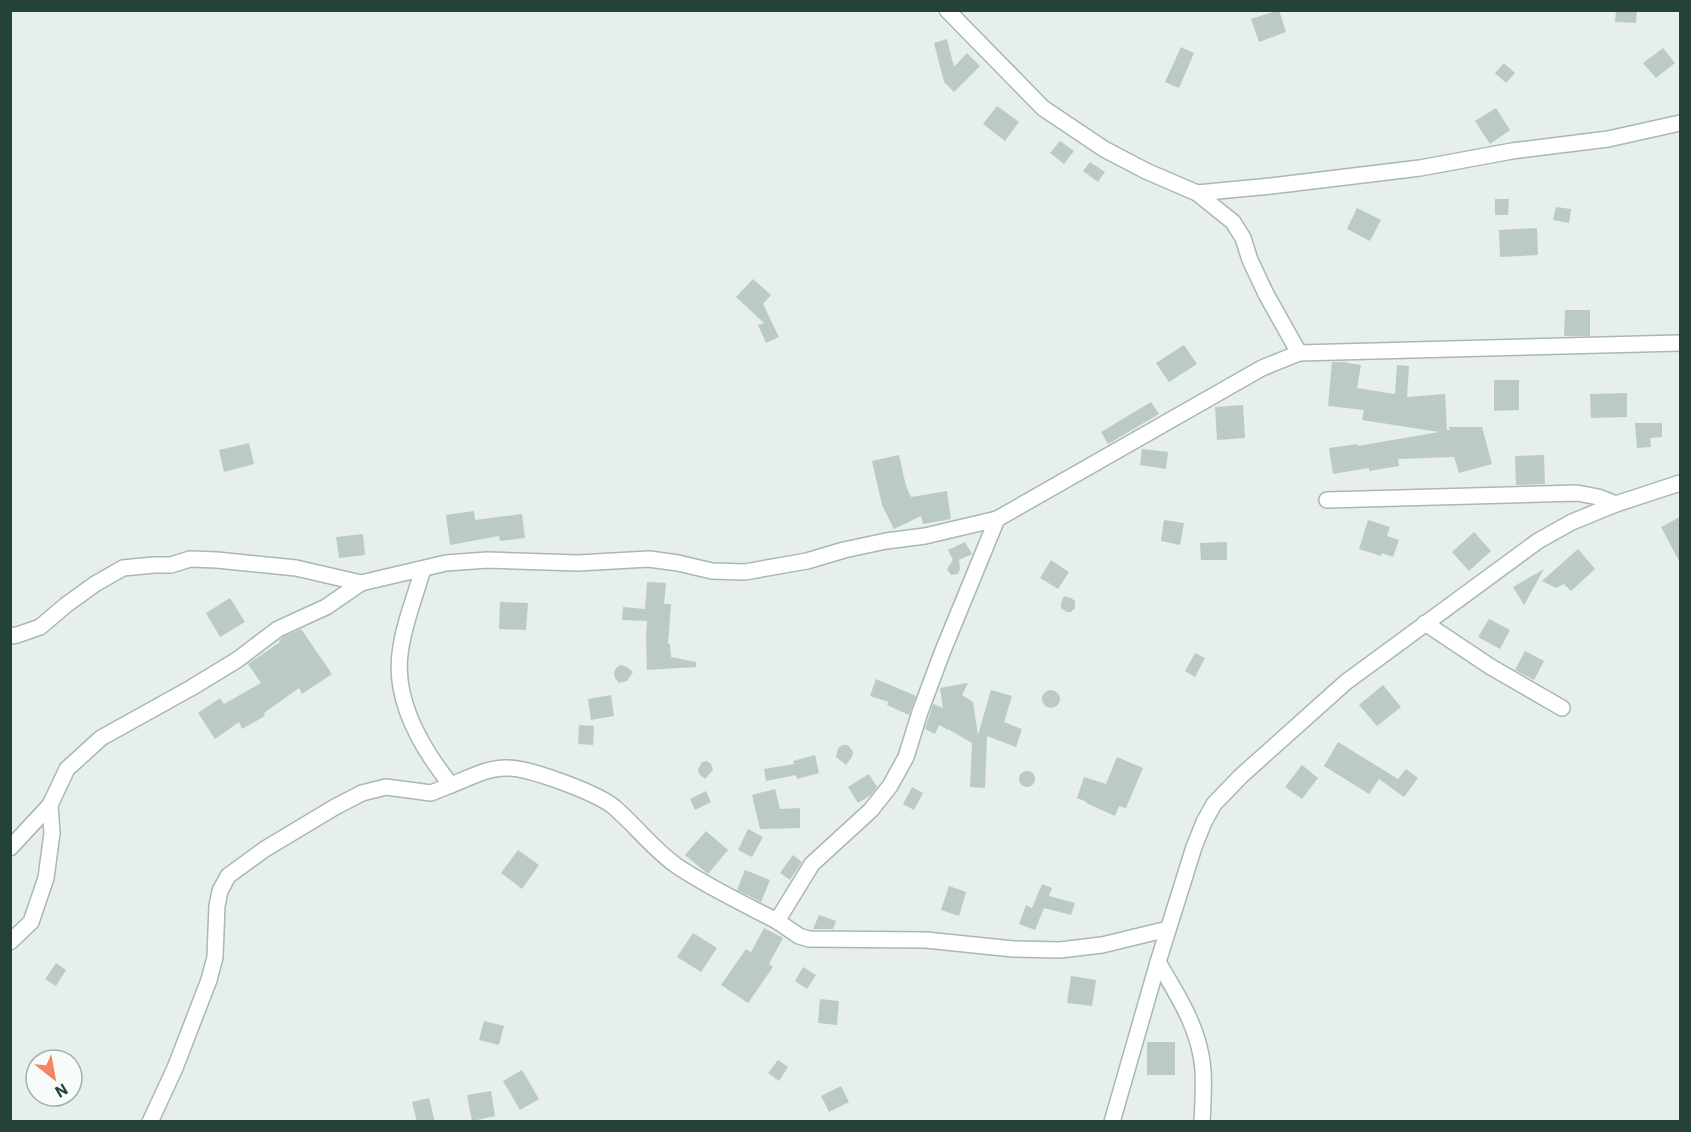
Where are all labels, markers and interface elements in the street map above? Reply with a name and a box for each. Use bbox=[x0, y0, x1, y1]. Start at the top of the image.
north arrow bbox=[24, 1048, 84, 1108]
text: N bbox=[52, 1079, 72, 1102]

